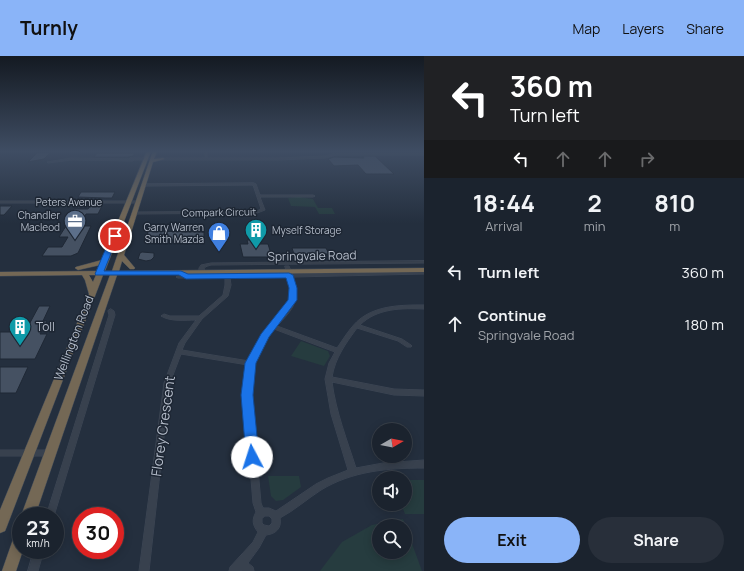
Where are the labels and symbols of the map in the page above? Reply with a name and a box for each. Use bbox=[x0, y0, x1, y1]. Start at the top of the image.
street label: Peters Avenue bbox=[36, 195, 102, 209]
street label: Compark Circuit bbox=[182, 204, 256, 220]
place label: Chandler Macleod bbox=[18, 208, 60, 234]
office icon: Chandler Macleod bbox=[62, 208, 88, 241]
building icon: Myself Storage bbox=[243, 217, 269, 250]
pin bbox=[98, 219, 132, 253]
place label: Garry Warren Smith Mazda bbox=[144, 220, 204, 246]
shop icon: Garry Warren Smith Mazda bbox=[206, 220, 232, 253]
place label: Myself Storage bbox=[272, 223, 341, 237]
street label: Springvale Road bbox=[267, 246, 357, 265]
street label: Wellington Road bbox=[50, 293, 98, 383]
building icon: Toll bbox=[7, 314, 33, 347]
place label: Toll bbox=[36, 318, 55, 335]
street label: Florey Crescent bbox=[146, 374, 179, 478]
north arrow bbox=[372, 423, 412, 463]
position arrow bbox=[231, 436, 273, 478]
speed limit sign: 30 bbox=[72, 507, 124, 559]

